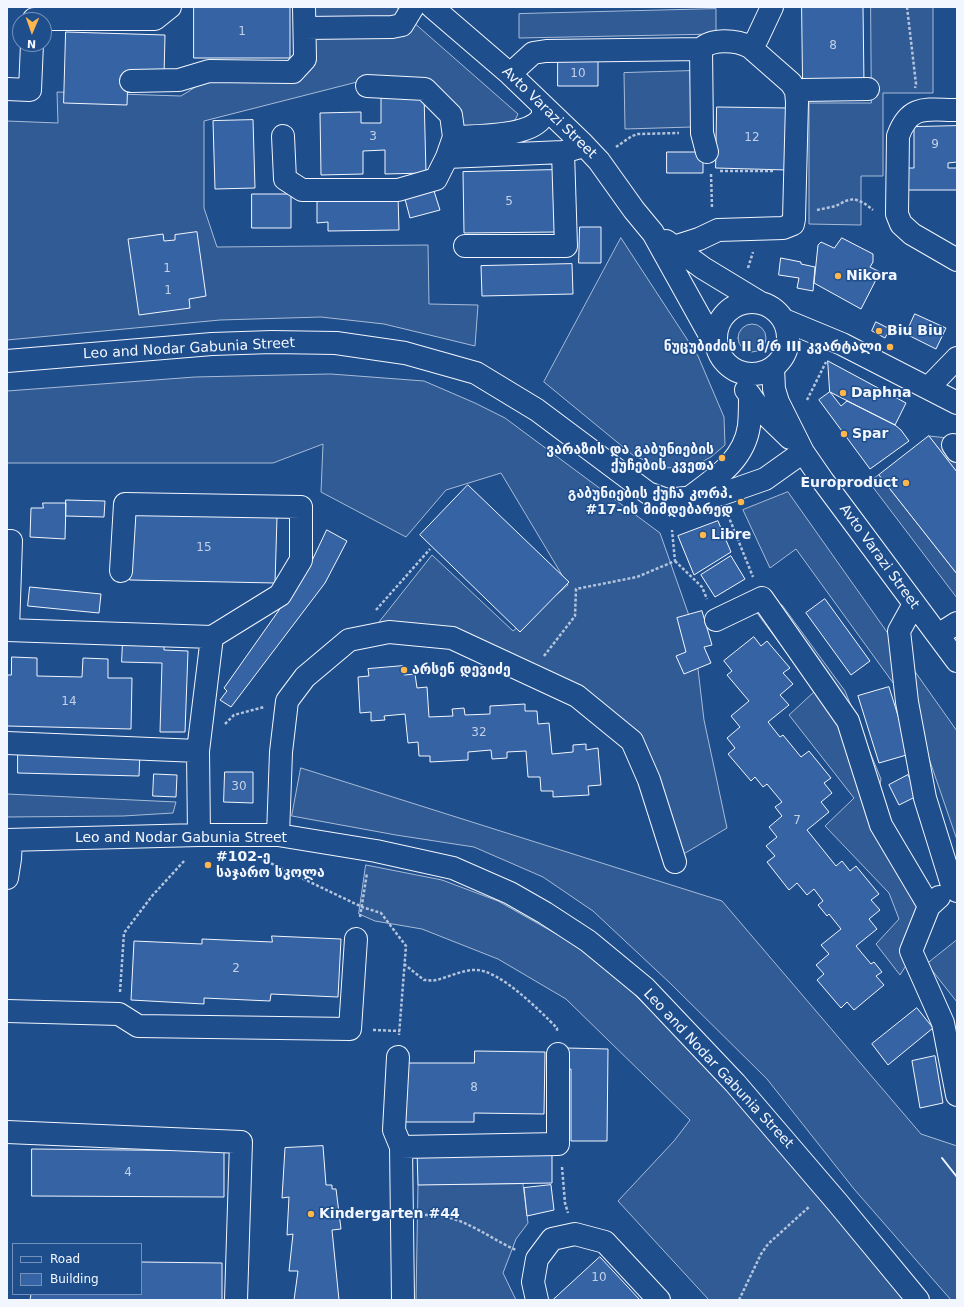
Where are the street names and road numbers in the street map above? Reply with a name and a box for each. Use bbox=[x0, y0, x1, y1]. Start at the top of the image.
street label: Avto Varazi Street bbox=[498, 63, 600, 163]
street label: Leo and Nodar Gabunia Street bbox=[83, 335, 295, 363]
street label: Avto Varazi Street bbox=[835, 501, 923, 613]
street label: Leo and Nodar Gabunia Street bbox=[75, 830, 287, 846]
street label: Leo and Nodar Gabunia Street bbox=[639, 986, 797, 1152]

